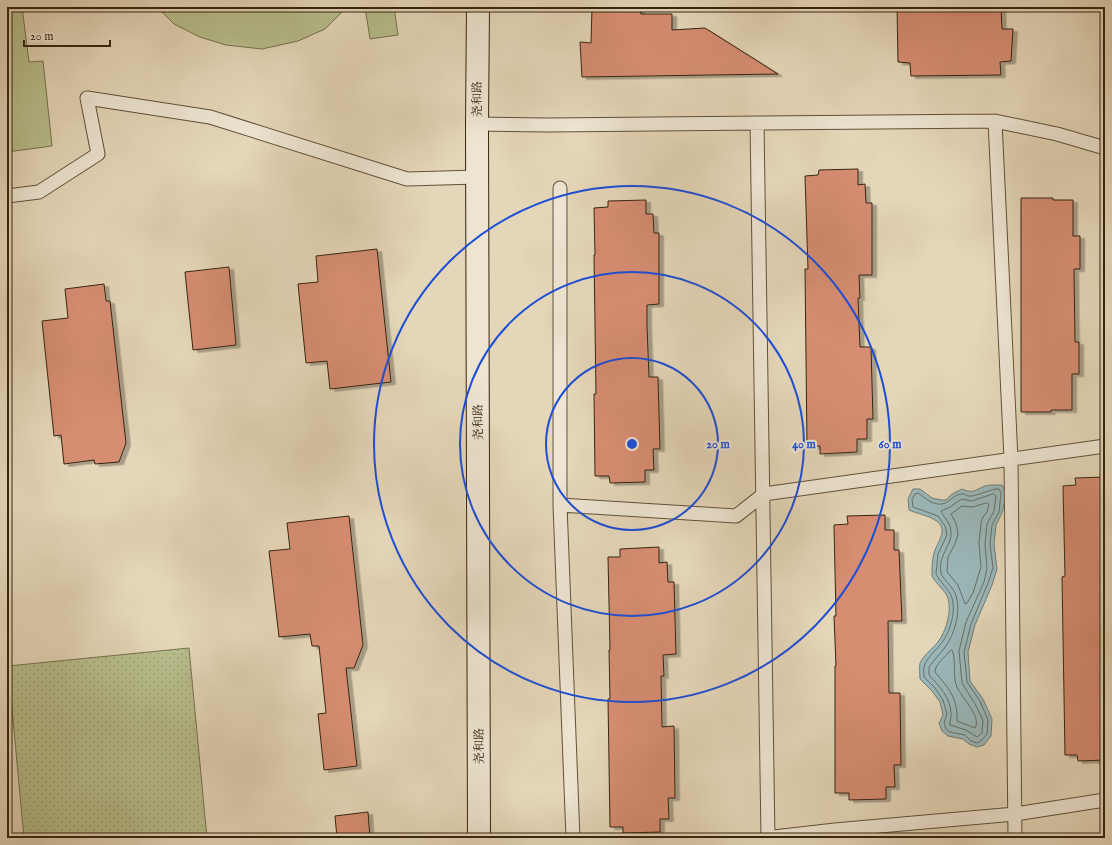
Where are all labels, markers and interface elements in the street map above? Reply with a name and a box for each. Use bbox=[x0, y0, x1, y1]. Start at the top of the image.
scale bar bbox=[24, 22, 110, 48]
text: 20 m bbox=[30, 29, 53, 44]
street label: 尧和路 bbox=[470, 81, 485, 117]
street label: 尧和路 bbox=[471, 404, 486, 440]
centre of rings bbox=[625, 437, 639, 451]
text: 20 m bbox=[706, 437, 730, 452]
text: 40 m bbox=[792, 437, 817, 452]
text: 60 m bbox=[879, 437, 902, 452]
street label: 尧和路 bbox=[472, 728, 487, 764]

